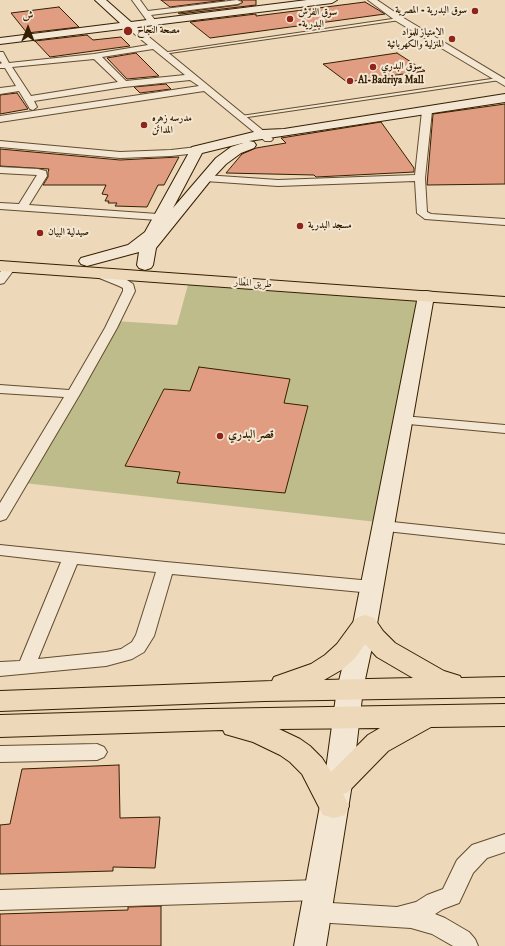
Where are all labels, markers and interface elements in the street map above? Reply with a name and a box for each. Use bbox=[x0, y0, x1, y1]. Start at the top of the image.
place label: سوق البدرية - المصرية bbox=[395, 5, 467, 17]
marker: سوق البدرية - المصرية bbox=[470, 6, 480, 16]
place label: سوق الفرش -البدرية bbox=[298, 7, 337, 30]
north arrow bbox=[8, 8, 48, 48]
text: ش bbox=[23, 9, 33, 23]
marker: سوق الفرش -البدرية bbox=[285, 14, 295, 24]
marker: مصحة النجاح bbox=[122, 25, 134, 37]
place label: مصحة النجاح bbox=[137, 25, 180, 37]
place label: الامتياز للمواد المنزلية والكهربائية bbox=[387, 27, 444, 50]
marker: الامتياز للمواد المنزلية والكهربائية bbox=[447, 34, 457, 44]
place label: سوق البدري bbox=[381, 61, 422, 73]
marker: سوق البدري bbox=[368, 62, 378, 72]
place label: Al-Badriya Mall bbox=[358, 75, 424, 87]
marker: Al-Badriya Mall bbox=[345, 76, 355, 86]
place label: مدرسه زهره المدائن bbox=[152, 113, 192, 136]
marker: مدرسه زهره المدائن bbox=[139, 120, 149, 130]
place label: مسجد البدرية bbox=[308, 220, 352, 232]
marker: مسجد البدرية bbox=[295, 221, 305, 231]
place label: صيدلية البيان bbox=[48, 227, 89, 239]
marker: صيدلية البيان bbox=[35, 228, 45, 238]
street label: طريق المطار bbox=[234, 277, 272, 291]
place label: قصر البدري bbox=[228, 429, 274, 443]
marker: قصر البدري bbox=[215, 431, 225, 441]

